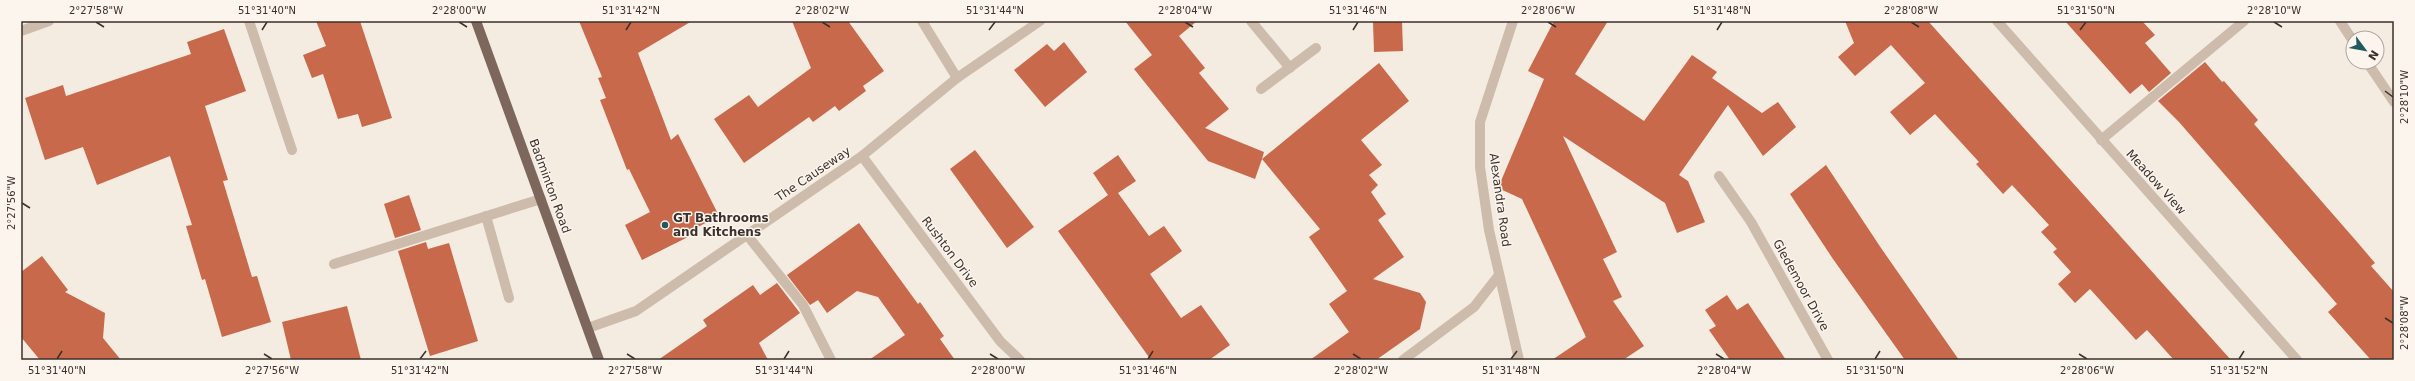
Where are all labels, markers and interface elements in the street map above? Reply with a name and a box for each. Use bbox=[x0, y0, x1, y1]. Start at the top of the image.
text: 2°27'58"W bbox=[69, 5, 123, 16]
text: 51°31'40"N bbox=[238, 5, 296, 16]
text: 2°28'00"W bbox=[432, 5, 486, 16]
text: 51°31'42"N bbox=[602, 5, 660, 16]
text: 2°28'02"W bbox=[795, 5, 849, 16]
text: 51°31'44"N bbox=[966, 5, 1024, 16]
text: 2°28'04"W bbox=[1158, 5, 1212, 16]
text: 51°31'46"N bbox=[1329, 5, 1387, 16]
text: 2°28'06"W bbox=[1521, 5, 1575, 16]
text: 51°31'48"N bbox=[1693, 5, 1751, 16]
text: 2°28'08"W bbox=[1884, 5, 1938, 16]
text: 51°31'50"N bbox=[2057, 5, 2115, 16]
text: 2°28'10"W bbox=[2247, 5, 2301, 16]
north arrow bbox=[2345, 30, 2385, 70]
text: N bbox=[2365, 48, 2381, 62]
text: 2°28'10"W bbox=[2399, 70, 2410, 124]
street label: Badminton Road bbox=[526, 137, 574, 235]
street label: The Causeway bbox=[772, 144, 853, 205]
street label: Meadow View bbox=[2123, 147, 2189, 217]
street label: Alexandra Road bbox=[1486, 152, 1514, 248]
text: 2°27'56"W bbox=[6, 176, 17, 230]
place label: GT Bathrooms and Kitchens bbox=[673, 211, 769, 239]
street label: Rushton Drive bbox=[919, 214, 981, 290]
marker: GT Bathrooms and Kitchens bbox=[660, 220, 670, 230]
street label: Gledemoor Drive bbox=[1770, 237, 1832, 333]
text: 2°28'08"W bbox=[2399, 296, 2410, 350]
text: 51°31'40"N bbox=[28, 365, 86, 376]
text: 2°27'56"W bbox=[245, 365, 299, 376]
text: 51°31'42"N bbox=[391, 365, 449, 376]
text: 2°27'58"W bbox=[608, 365, 662, 376]
text: 51°31'44"N bbox=[755, 365, 813, 376]
text: 2°28'00"W bbox=[971, 365, 1025, 376]
text: 51°31'46"N bbox=[1119, 365, 1177, 376]
text: 2°28'02"W bbox=[1334, 365, 1388, 376]
text: 51°31'48"N bbox=[1482, 365, 1540, 376]
text: 2°28'04"W bbox=[1697, 365, 1751, 376]
text: 51°31'50"N bbox=[1846, 365, 1904, 376]
text: 2°28'06"W bbox=[2060, 365, 2114, 376]
text: 51°31'52"N bbox=[2210, 365, 2268, 376]

